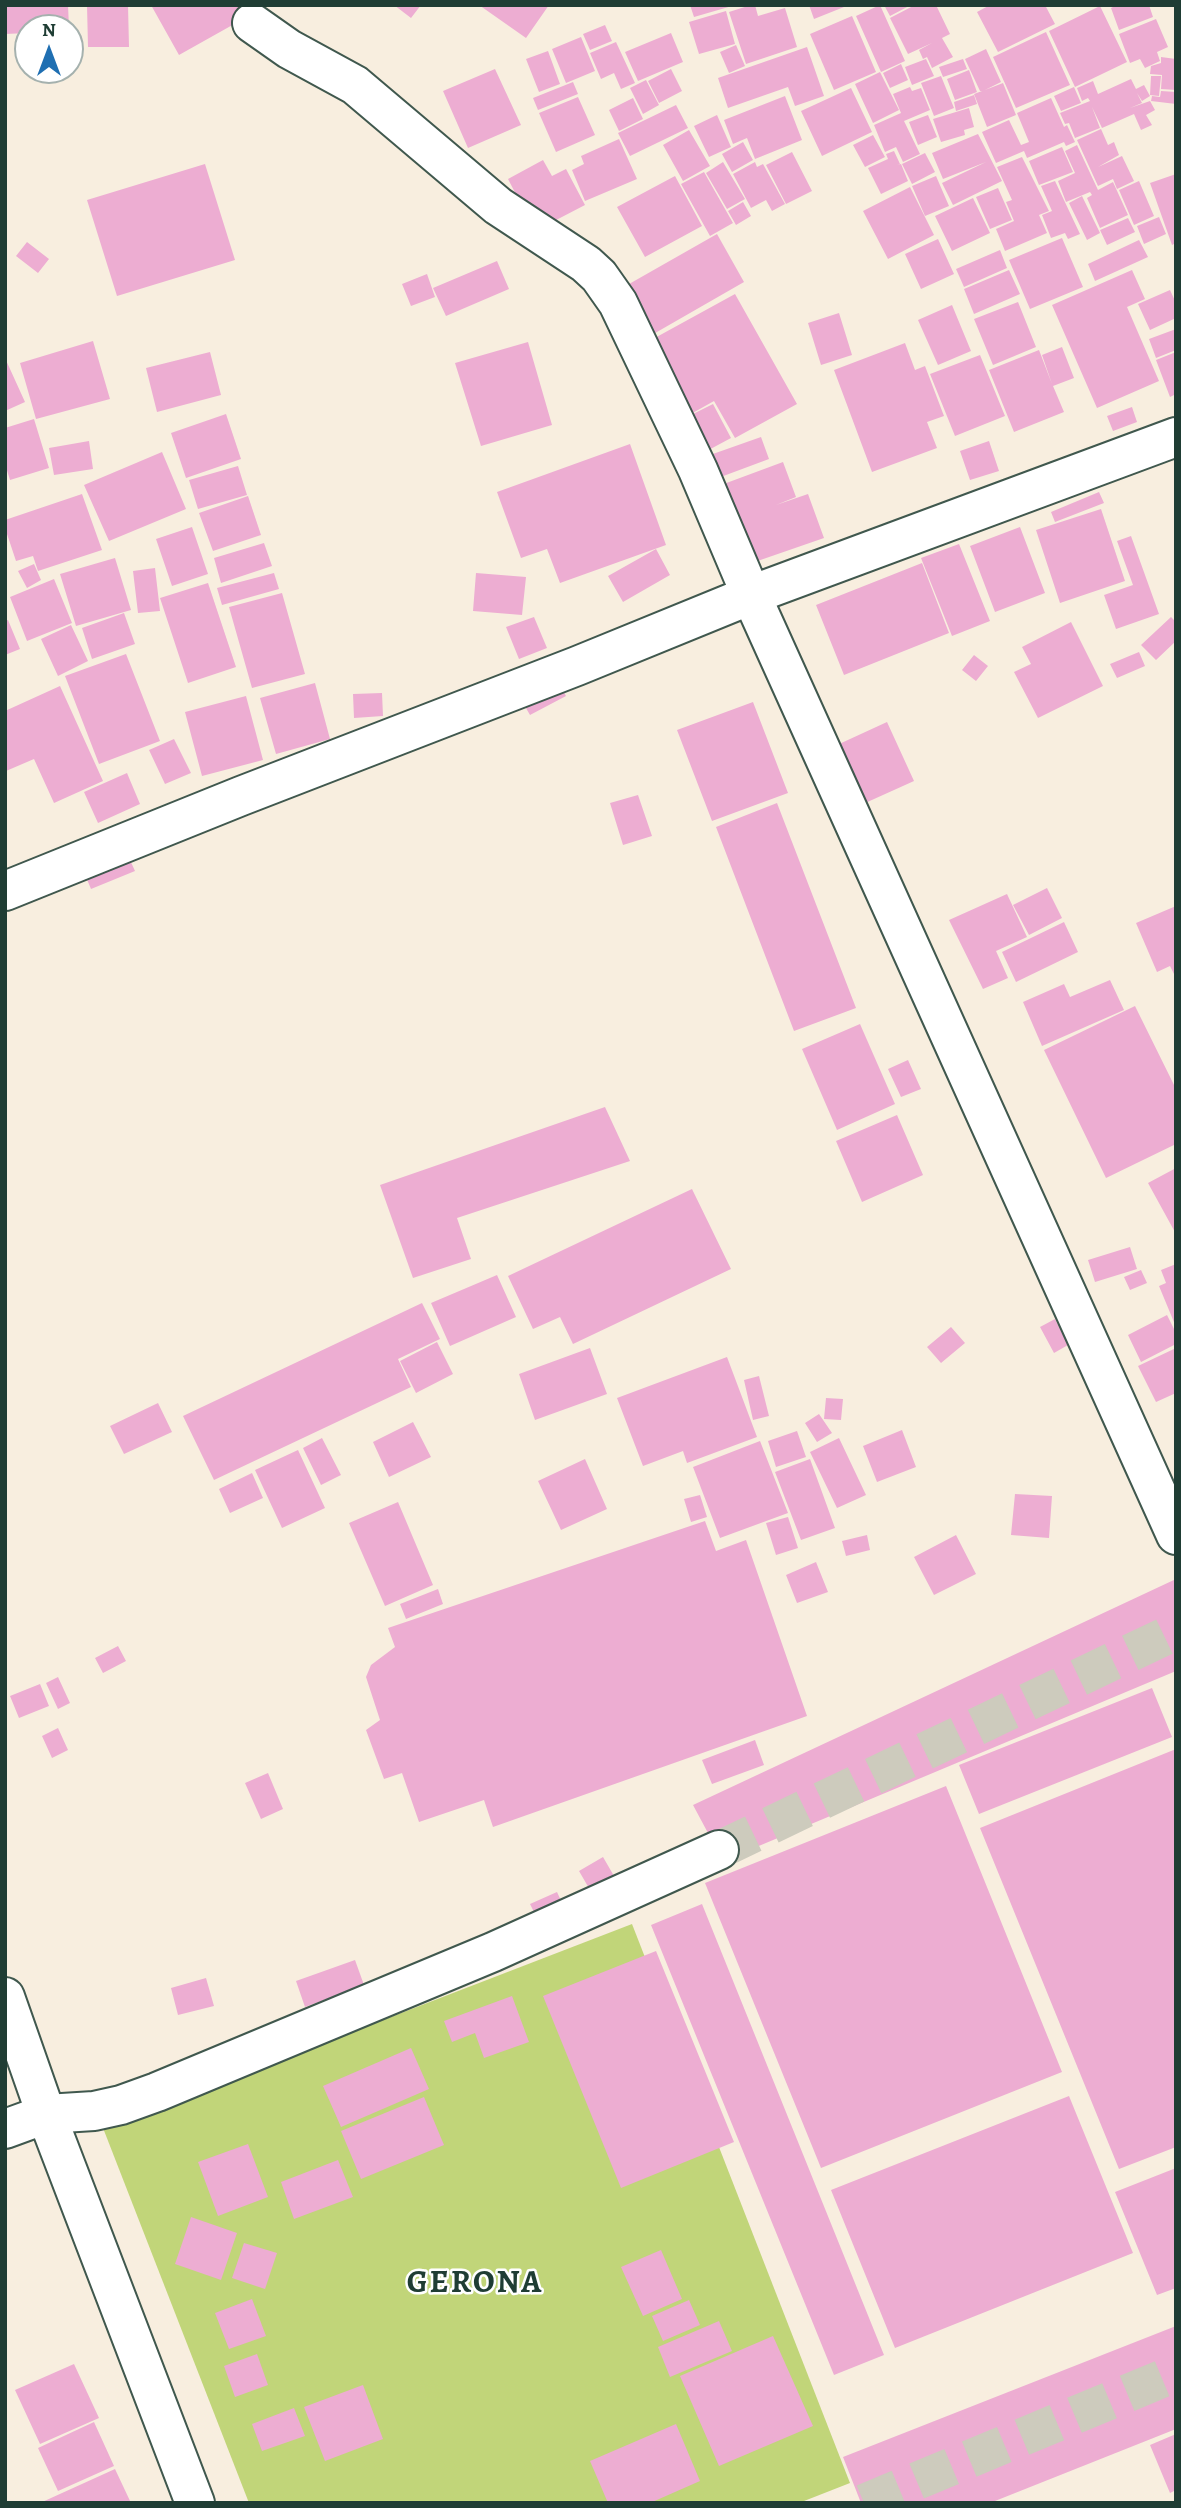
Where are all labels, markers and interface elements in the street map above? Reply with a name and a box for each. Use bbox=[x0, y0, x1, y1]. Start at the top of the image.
north arrow bbox=[14, 14, 84, 84]
text: N bbox=[42, 17, 56, 43]
district label: GERONA bbox=[407, 2265, 543, 2303]

